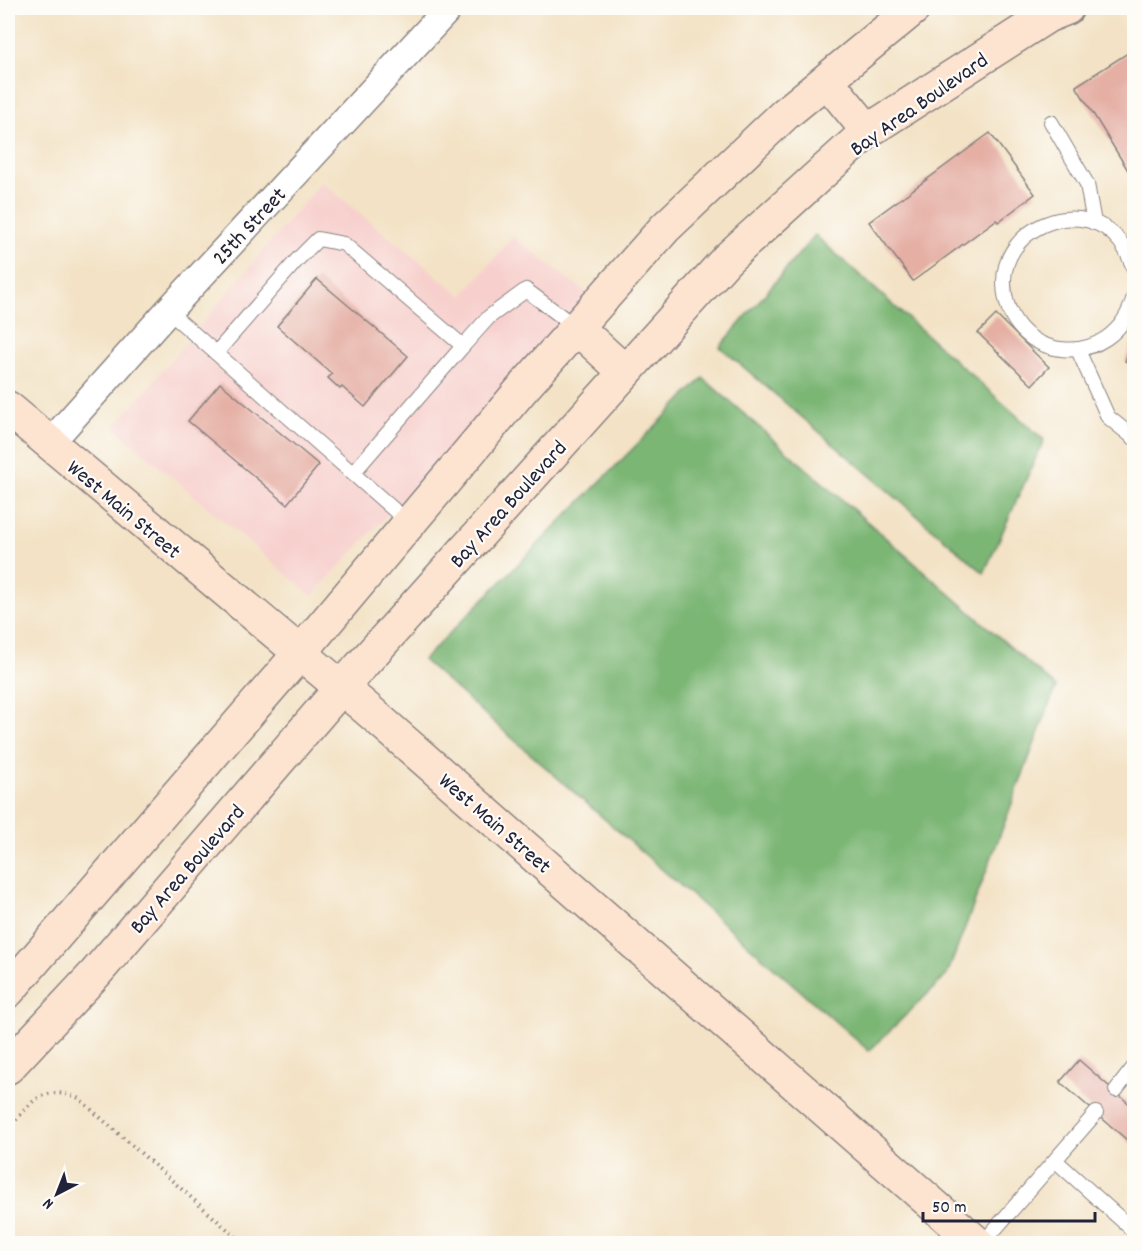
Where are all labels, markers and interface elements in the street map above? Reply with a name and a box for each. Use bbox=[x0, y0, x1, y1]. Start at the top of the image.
street label: Bay Area Boulevard bbox=[845, 47, 995, 165]
street label: 25th Street bbox=[206, 182, 295, 273]
street label: Bay Area Boulevard bbox=[444, 435, 575, 576]
street label: West Main Street bbox=[59, 454, 187, 568]
street label: West Main Street bbox=[430, 767, 557, 882]
street label: Bay Area Boulevard bbox=[124, 799, 254, 942]
north arrow bbox=[27, 1164, 87, 1224]
scale bar bbox=[923, 1185, 1096, 1223]
text: N bbox=[38, 1192, 59, 1214]
text: 50 m bbox=[932, 1196, 967, 1221]

